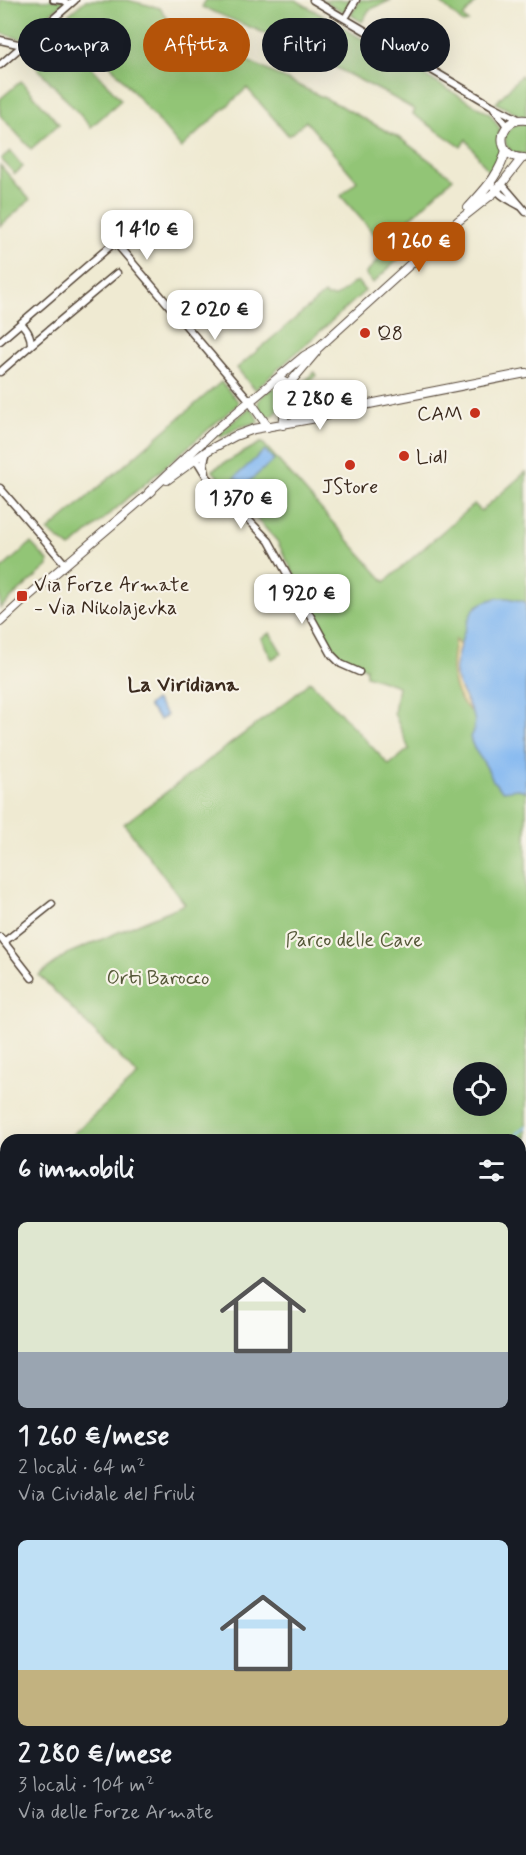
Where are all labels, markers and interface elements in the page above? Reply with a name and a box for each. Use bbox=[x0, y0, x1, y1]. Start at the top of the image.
chip: Compra bbox=[18, 18, 131, 72]
chip: Affitta bbox=[143, 18, 250, 72]
chip: Filtri bbox=[262, 18, 348, 72]
chip: Nuovo bbox=[360, 18, 450, 72]
pin: 1 410 € bbox=[92, 210, 202, 261]
text: 1 410 € bbox=[115, 216, 179, 243]
pin: 1 260 € bbox=[364, 222, 474, 273]
text: 1 260 € bbox=[387, 228, 451, 255]
pin: 2 020 € bbox=[160, 290, 270, 341]
text: 2 020 € bbox=[181, 296, 249, 323]
place label: Q8 bbox=[377, 321, 403, 348]
marker: Q8 bbox=[358, 326, 372, 340]
pin: 2 280 € bbox=[265, 380, 375, 431]
text: 2 280 € bbox=[287, 386, 353, 413]
place label: CAM bbox=[417, 401, 463, 428]
marker: CAM bbox=[468, 406, 482, 420]
place label: Lidl bbox=[416, 444, 447, 471]
marker: Lidl bbox=[397, 449, 411, 463]
marker: JStore bbox=[343, 458, 357, 472]
place label: JStore bbox=[322, 474, 378, 501]
pin: 1 370 € bbox=[186, 479, 296, 530]
text: 1 370 € bbox=[209, 485, 273, 512]
place label: Via Forze Armate - Via Nikolajevka bbox=[34, 572, 189, 622]
pin: 1 920 € bbox=[247, 574, 357, 625]
text: 1 920 € bbox=[268, 580, 336, 607]
marker: Via Forze Armate - Via Nikolajevka bbox=[15, 589, 29, 603]
district label: La Viridiana bbox=[127, 671, 240, 699]
park label: Parco delle Cave bbox=[285, 927, 423, 954]
park label: Orti Barocco bbox=[107, 965, 210, 992]
map controls bbox=[453, 1062, 507, 1116]
button: locate bbox=[453, 1062, 507, 1116]
text: 6 immobili bbox=[18, 1153, 134, 1187]
icon: filters bbox=[475, 1154, 508, 1187]
icon: home bbox=[209, 1261, 317, 1369]
text: 1 260 €/mese bbox=[18, 1420, 169, 1454]
text: 2 locali · 64 m² bbox=[18, 1454, 145, 1481]
text: Via Cividale del Friuli bbox=[18, 1481, 195, 1508]
icon: home bbox=[209, 1579, 317, 1687]
text: 2 280 €/mese bbox=[18, 1738, 172, 1772]
text: 3 locali · 104 m² bbox=[18, 1772, 154, 1799]
text: Via delle Forze Armate bbox=[18, 1799, 213, 1826]

